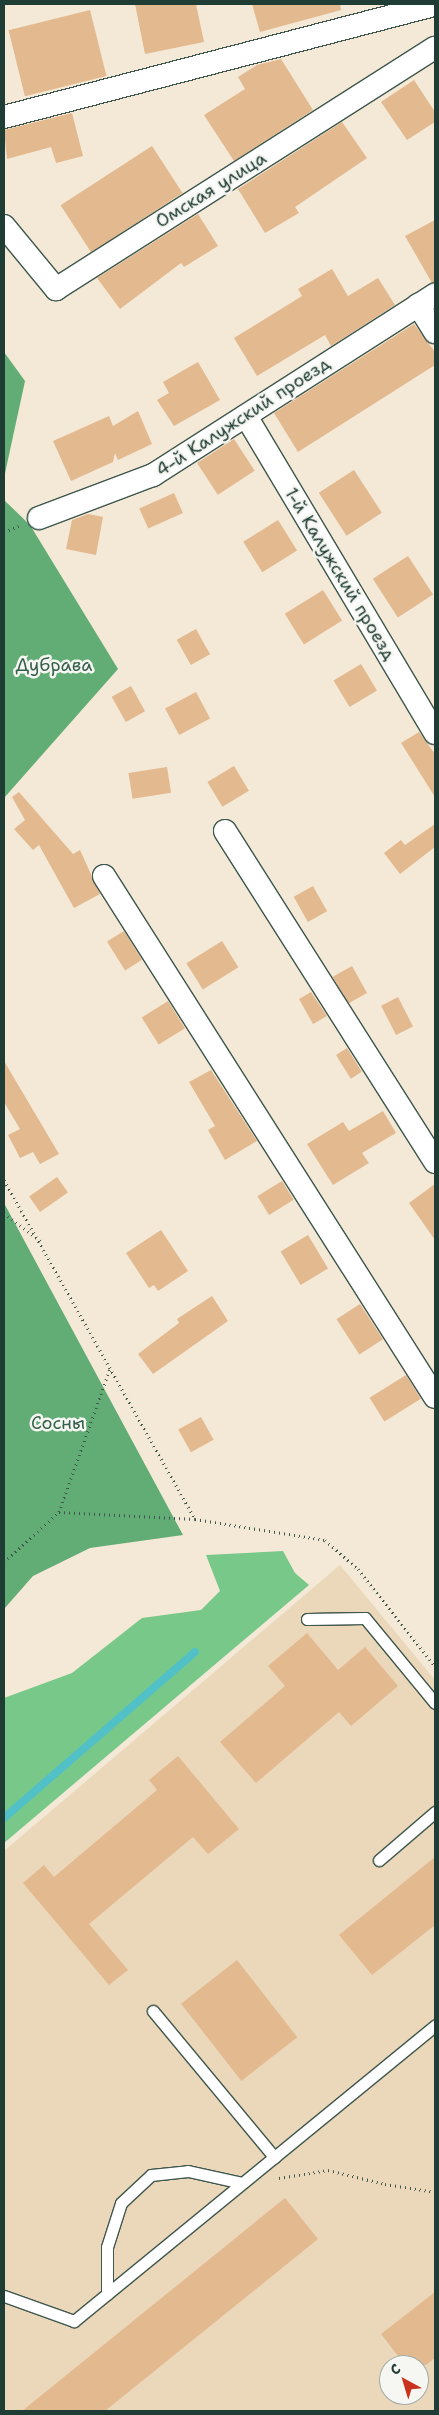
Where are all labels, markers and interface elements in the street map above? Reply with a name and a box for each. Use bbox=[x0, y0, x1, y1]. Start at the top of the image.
street label: Омская улица bbox=[152, 147, 270, 233]
street label: 4-й Калужский проезд bbox=[152, 353, 334, 481]
street label: 1-й Калужский проезд bbox=[280, 484, 400, 664]
park label: Дубрава bbox=[16, 654, 92, 676]
park label: Сосны bbox=[31, 1412, 85, 1434]
north arrow bbox=[379, 2355, 429, 2405]
text: С bbox=[386, 2359, 404, 2379]

